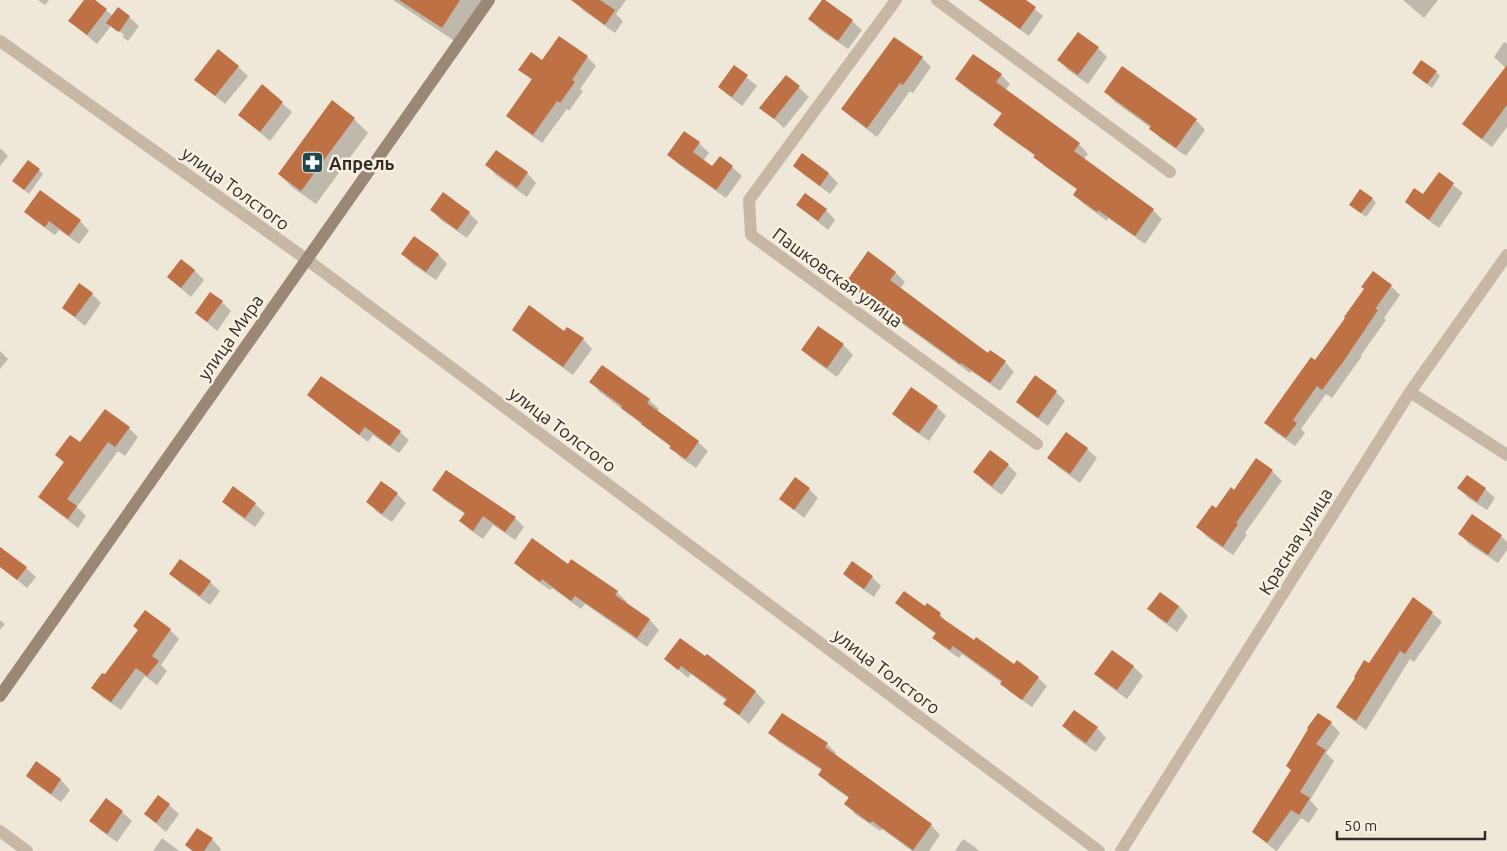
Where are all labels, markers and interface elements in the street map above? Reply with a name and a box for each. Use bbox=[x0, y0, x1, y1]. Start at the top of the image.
street label: улица Толстого bbox=[178, 142, 294, 234]
pharmacy icon: Апрель bbox=[301, 151, 325, 175]
place label: Апрель bbox=[329, 153, 394, 173]
street label: Пашковская улица bbox=[769, 223, 907, 331]
street label: улица Мира bbox=[193, 291, 267, 383]
street label: улица Толстого bbox=[506, 382, 620, 476]
street label: Красная улица bbox=[1254, 484, 1336, 598]
street label: улица Толстого bbox=[830, 624, 944, 718]
scale bar bbox=[1337, 808, 1484, 840]
text: 50 m bbox=[1344, 817, 1377, 834]

